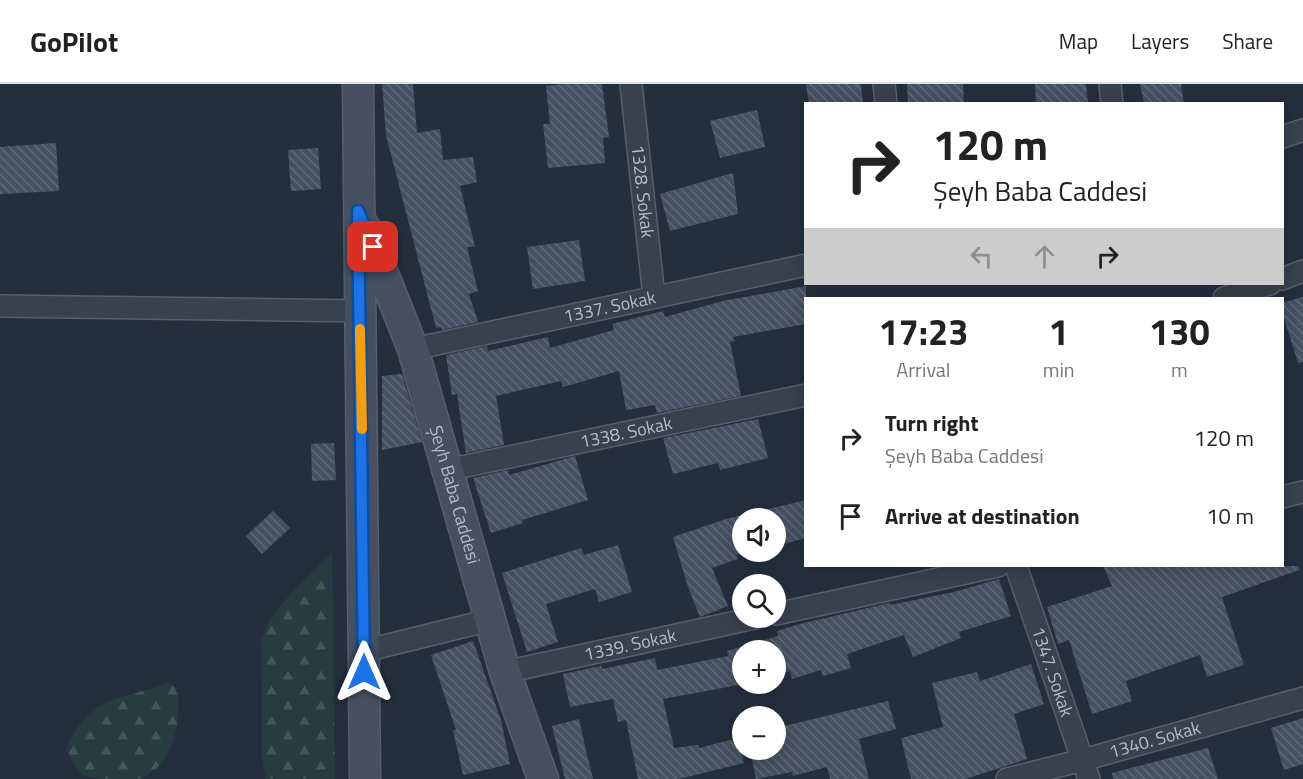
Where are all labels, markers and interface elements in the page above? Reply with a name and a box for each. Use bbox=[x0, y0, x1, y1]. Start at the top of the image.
text: GoPilot bbox=[30, 20, 118, 63]
text: Map bbox=[1059, 25, 1098, 57]
text: Layers bbox=[1131, 25, 1189, 57]
text: Share bbox=[1222, 25, 1273, 57]
text: 120 m bbox=[933, 112, 1048, 176]
icon: right bbox=[834, 126, 912, 204]
street label: 1328. Sokak bbox=[625, 143, 662, 240]
text: Şeyh Baba Caddesi bbox=[933, 170, 1147, 211]
pin bbox=[347, 221, 398, 272]
icon: arrive bbox=[356, 230, 389, 263]
icon: left bbox=[965, 240, 998, 273]
icon: ahead bbox=[1028, 240, 1061, 273]
icon: right bbox=[1091, 240, 1124, 273]
street label: 1337. Sokak bbox=[561, 283, 658, 329]
text: 17:23 bbox=[878, 304, 968, 359]
text: 1 bbox=[1049, 304, 1069, 359]
text: 130 bbox=[1149, 304, 1210, 359]
text: Arrival bbox=[896, 354, 951, 385]
text: min bbox=[1043, 354, 1075, 385]
text: m bbox=[1171, 354, 1188, 385]
text: Turn right bbox=[885, 406, 979, 440]
street label: 1338. Sokak bbox=[577, 409, 675, 455]
text: 120 m bbox=[1194, 421, 1254, 455]
street label: Şeyh Baba Caddesi bbox=[422, 422, 488, 567]
icon: right bbox=[834, 422, 867, 455]
text: Şeyh Baba Caddesi bbox=[885, 440, 1044, 471]
text: Arrive at destination bbox=[885, 499, 1080, 533]
text: 10 m bbox=[1206, 499, 1254, 533]
icon: arrive bbox=[834, 500, 867, 533]
map controls bbox=[732, 508, 786, 760]
button: sound bbox=[732, 508, 786, 562]
button: search bbox=[732, 574, 786, 628]
street label: 1339. Sokak bbox=[581, 621, 679, 668]
street label: 1347. Sokak bbox=[1025, 623, 1081, 721]
position arrow bbox=[332, 640, 396, 704]
button: + bbox=[732, 640, 786, 694]
button: − bbox=[732, 706, 786, 760]
street label: 1340. Sokak bbox=[1106, 713, 1204, 765]

